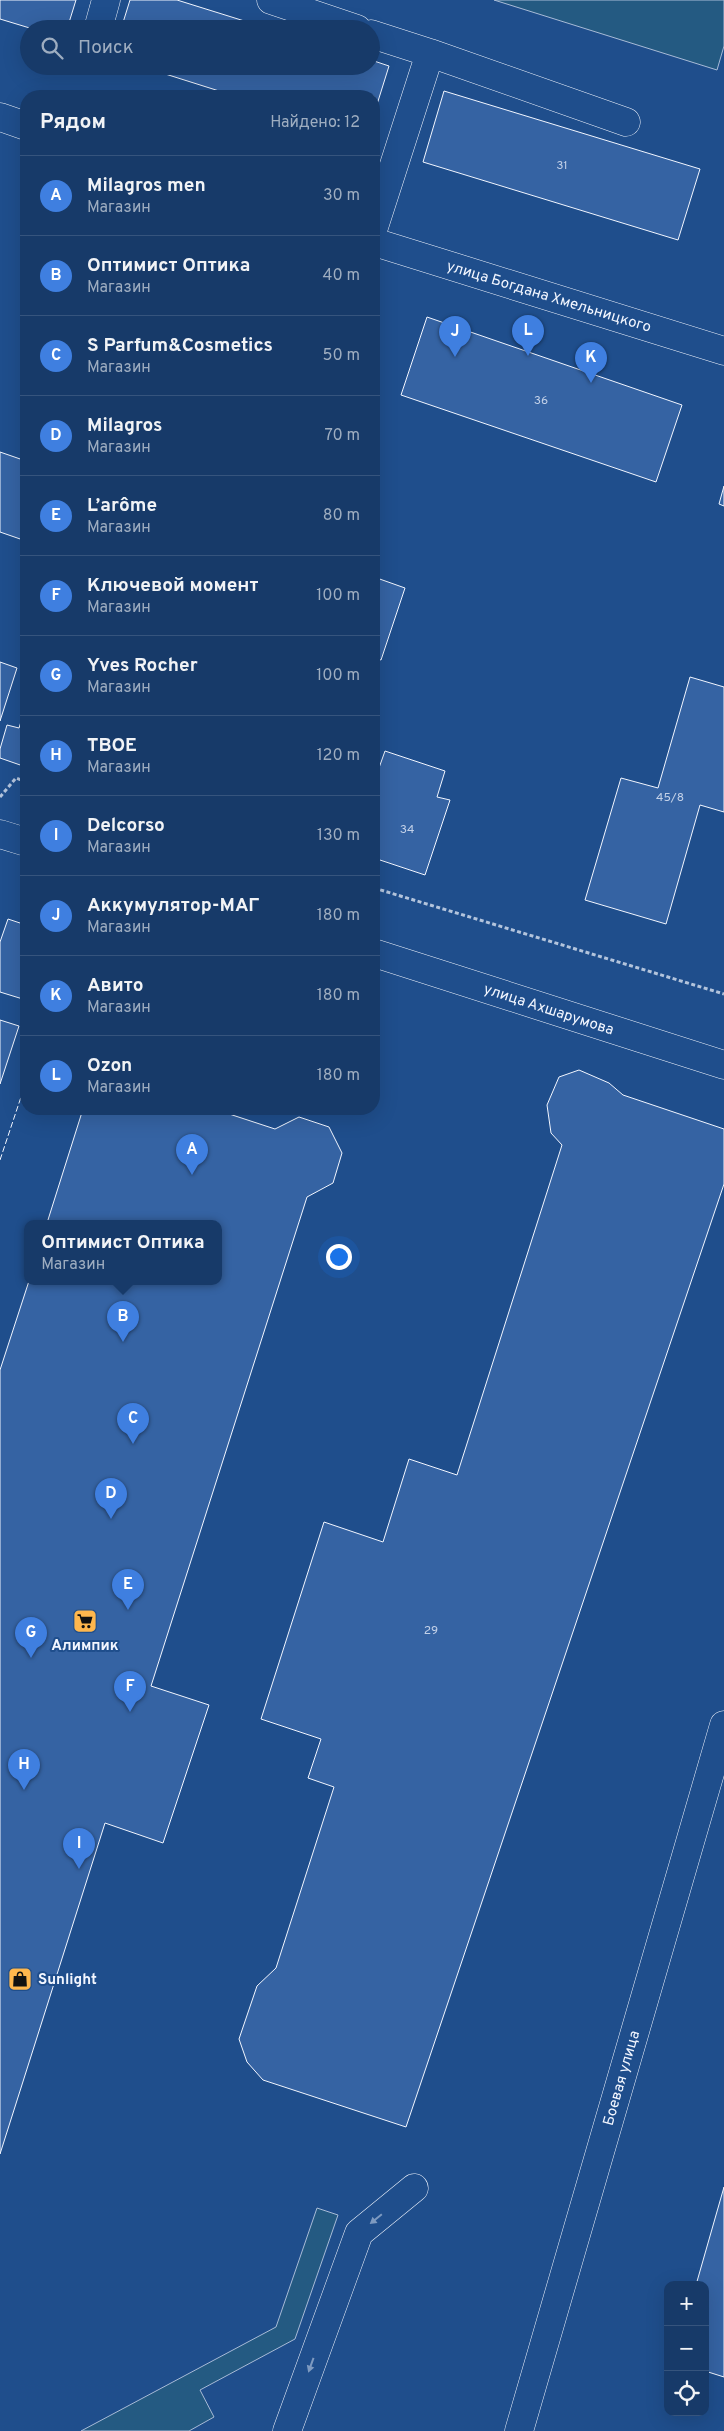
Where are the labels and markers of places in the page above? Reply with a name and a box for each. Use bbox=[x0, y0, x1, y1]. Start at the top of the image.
pin: L bbox=[512, 315, 544, 356]
pin: J bbox=[439, 316, 471, 357]
pin: K bbox=[575, 342, 607, 383]
pin: A bbox=[176, 1134, 208, 1175]
pin: B bbox=[107, 1301, 139, 1342]
pin: C bbox=[117, 1403, 149, 1444]
pin: D bbox=[95, 1478, 127, 1519]
pin: E bbox=[112, 1569, 144, 1610]
supermarket icon: Алимпик bbox=[72, 1608, 98, 1634]
pin: G bbox=[15, 1617, 47, 1658]
place label: Алимпик bbox=[51, 1637, 119, 1656]
pin: F bbox=[114, 1671, 146, 1712]
pin: H bbox=[8, 1749, 40, 1790]
pin: I bbox=[63, 1828, 95, 1869]
shop icon: Sunlight bbox=[7, 1966, 33, 1992]
place label: Sunlight bbox=[38, 1971, 97, 1990]

